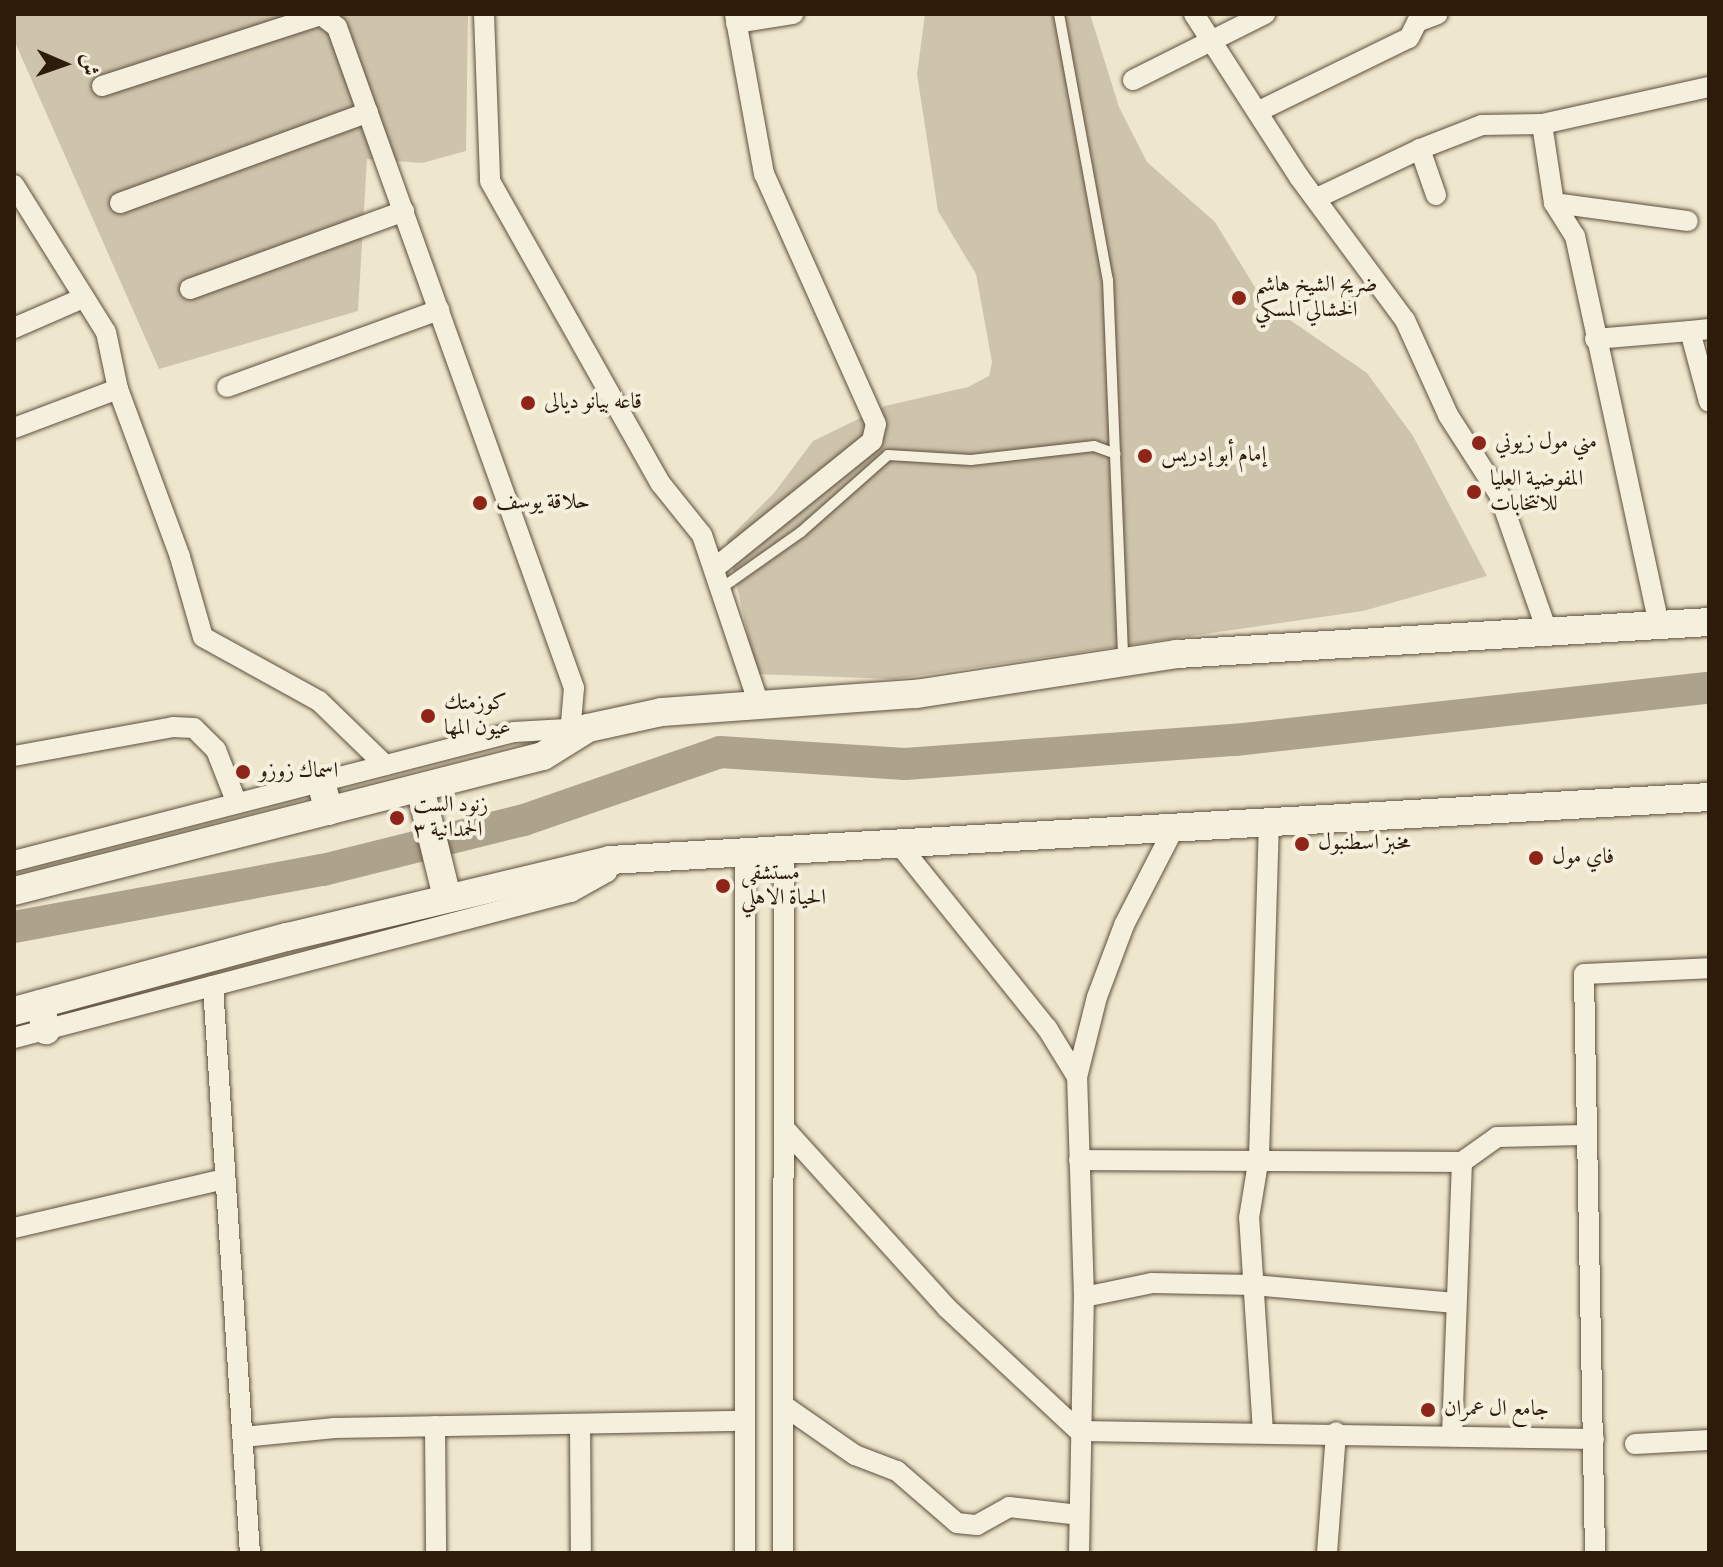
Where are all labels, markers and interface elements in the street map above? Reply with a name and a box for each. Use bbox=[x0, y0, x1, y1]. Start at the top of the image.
north arrow bbox=[24, 24, 104, 104]
text: ش bbox=[73, 53, 104, 76]
place label: ضريح الشيخ هاشم الخشالي المسكي bbox=[1255, 272, 1377, 324]
marker: ضريح الشيخ هاشم الخشالي المسكي bbox=[1230, 289, 1248, 307]
place label: قاعه بيانو ديالى bbox=[544, 390, 642, 416]
marker: قاعه بيانو ديالى bbox=[519, 394, 537, 412]
place label: مني مول زيوني bbox=[1495, 430, 1597, 456]
marker: مني مول زيوني bbox=[1470, 434, 1488, 452]
place label: إمام أبو إدريس bbox=[1161, 443, 1266, 469]
marker: إمام أبو إدريس bbox=[1136, 447, 1154, 465]
place label: المفوضية العليا للانتخابات bbox=[1490, 466, 1583, 518]
marker: المفوضية العليا للانتخابات bbox=[1465, 483, 1483, 501]
place label: حلاقة يوسف bbox=[496, 490, 590, 516]
marker: حلاقة يوسف bbox=[471, 494, 489, 512]
place label: كوزمتك عيون المها bbox=[444, 690, 511, 742]
marker: كوزمتك عيون المها bbox=[419, 707, 437, 725]
place label: اسماك زوزو bbox=[259, 759, 338, 785]
marker: اسماك زوزو bbox=[234, 763, 252, 781]
place label: زنود الست الحمدانية ٣ bbox=[413, 792, 488, 844]
marker: زنود الست الحمدانية ٣ bbox=[388, 809, 406, 827]
place label: مخبز اسطنبول bbox=[1318, 831, 1411, 857]
marker: مخبز اسطنبول bbox=[1293, 835, 1311, 853]
place label: فاي مول bbox=[1552, 845, 1614, 871]
marker: فاي مول bbox=[1527, 849, 1545, 867]
place label: مستشفى الحياة الاهلي bbox=[741, 860, 826, 912]
marker: مستشفى الحياة الاهلي bbox=[712, 875, 734, 897]
place label: جامع ال عمران bbox=[1444, 1397, 1549, 1423]
marker: جامع ال عمران bbox=[1419, 1401, 1437, 1419]

